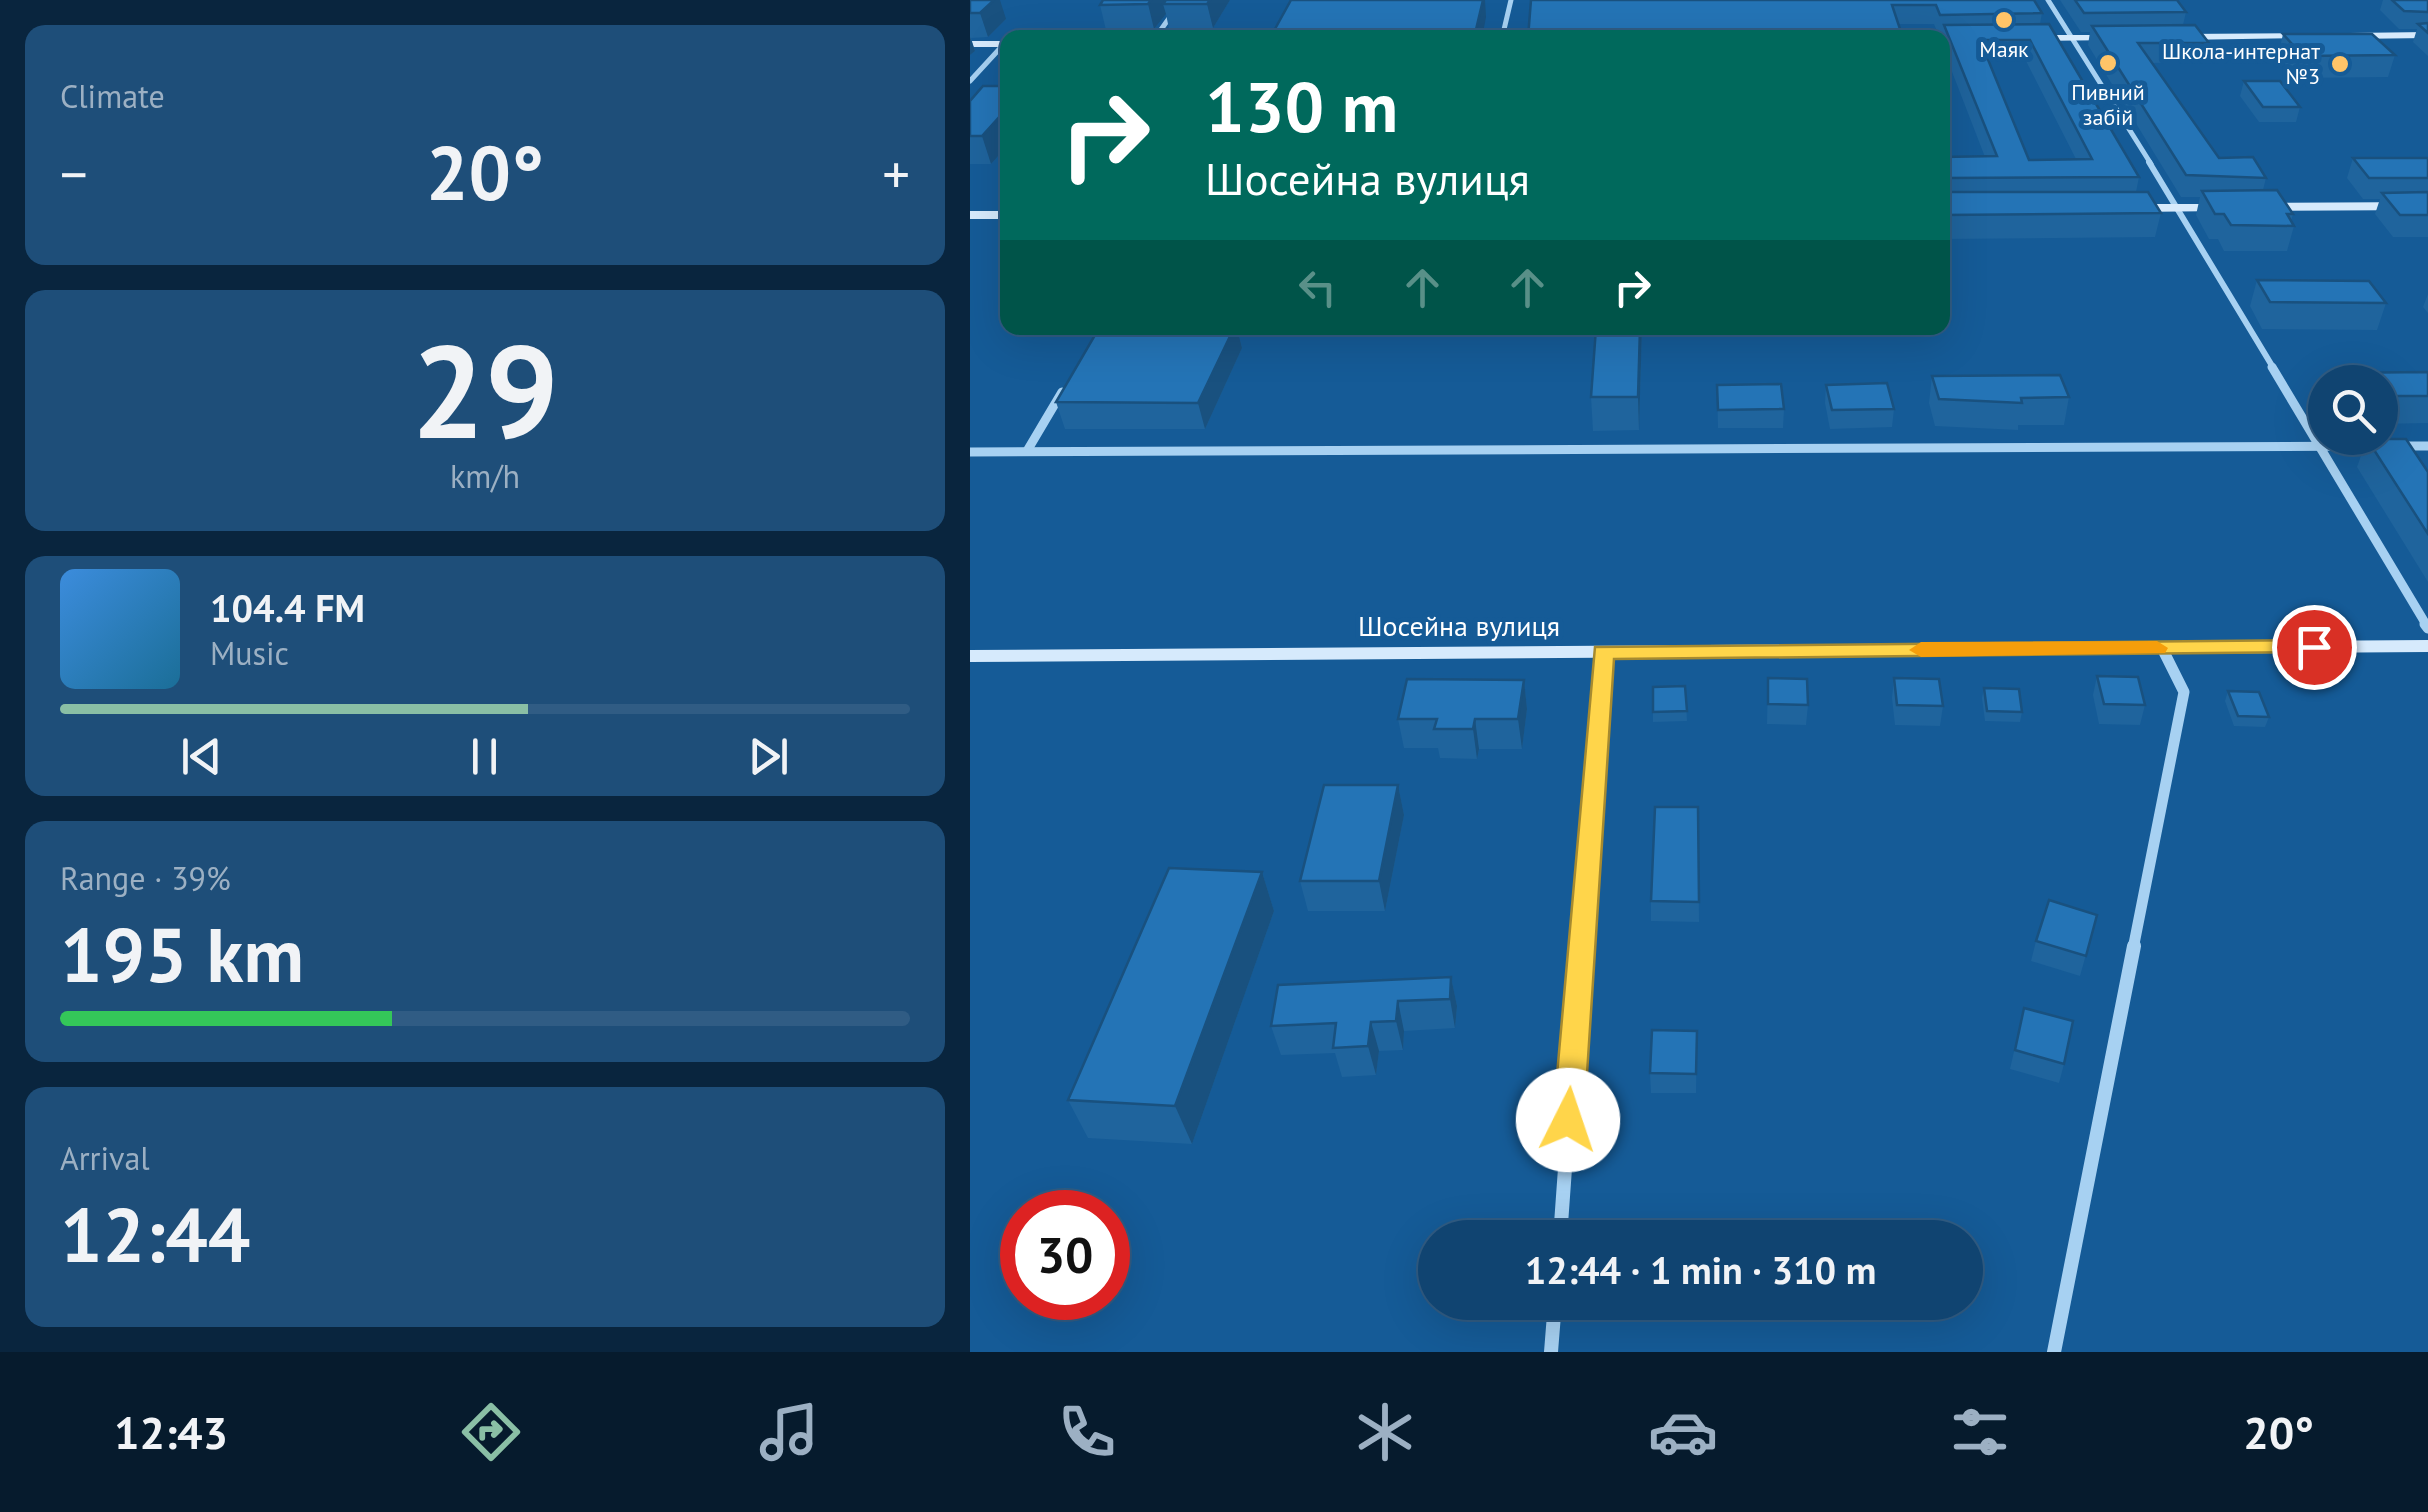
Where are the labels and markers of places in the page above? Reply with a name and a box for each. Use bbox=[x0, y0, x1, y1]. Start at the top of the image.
marker: Маяк bbox=[1993, 9, 2015, 31]
place label: Маяк bbox=[1979, 35, 2029, 63]
place label: Школа-интернат №3 bbox=[2162, 37, 2320, 90]
marker: Пивний забій bbox=[2097, 52, 2119, 74]
marker: Школа-интернат №3 bbox=[2329, 53, 2351, 75]
place label: Пивний забій bbox=[2071, 78, 2145, 131]
pin bbox=[2272, 605, 2357, 690]

